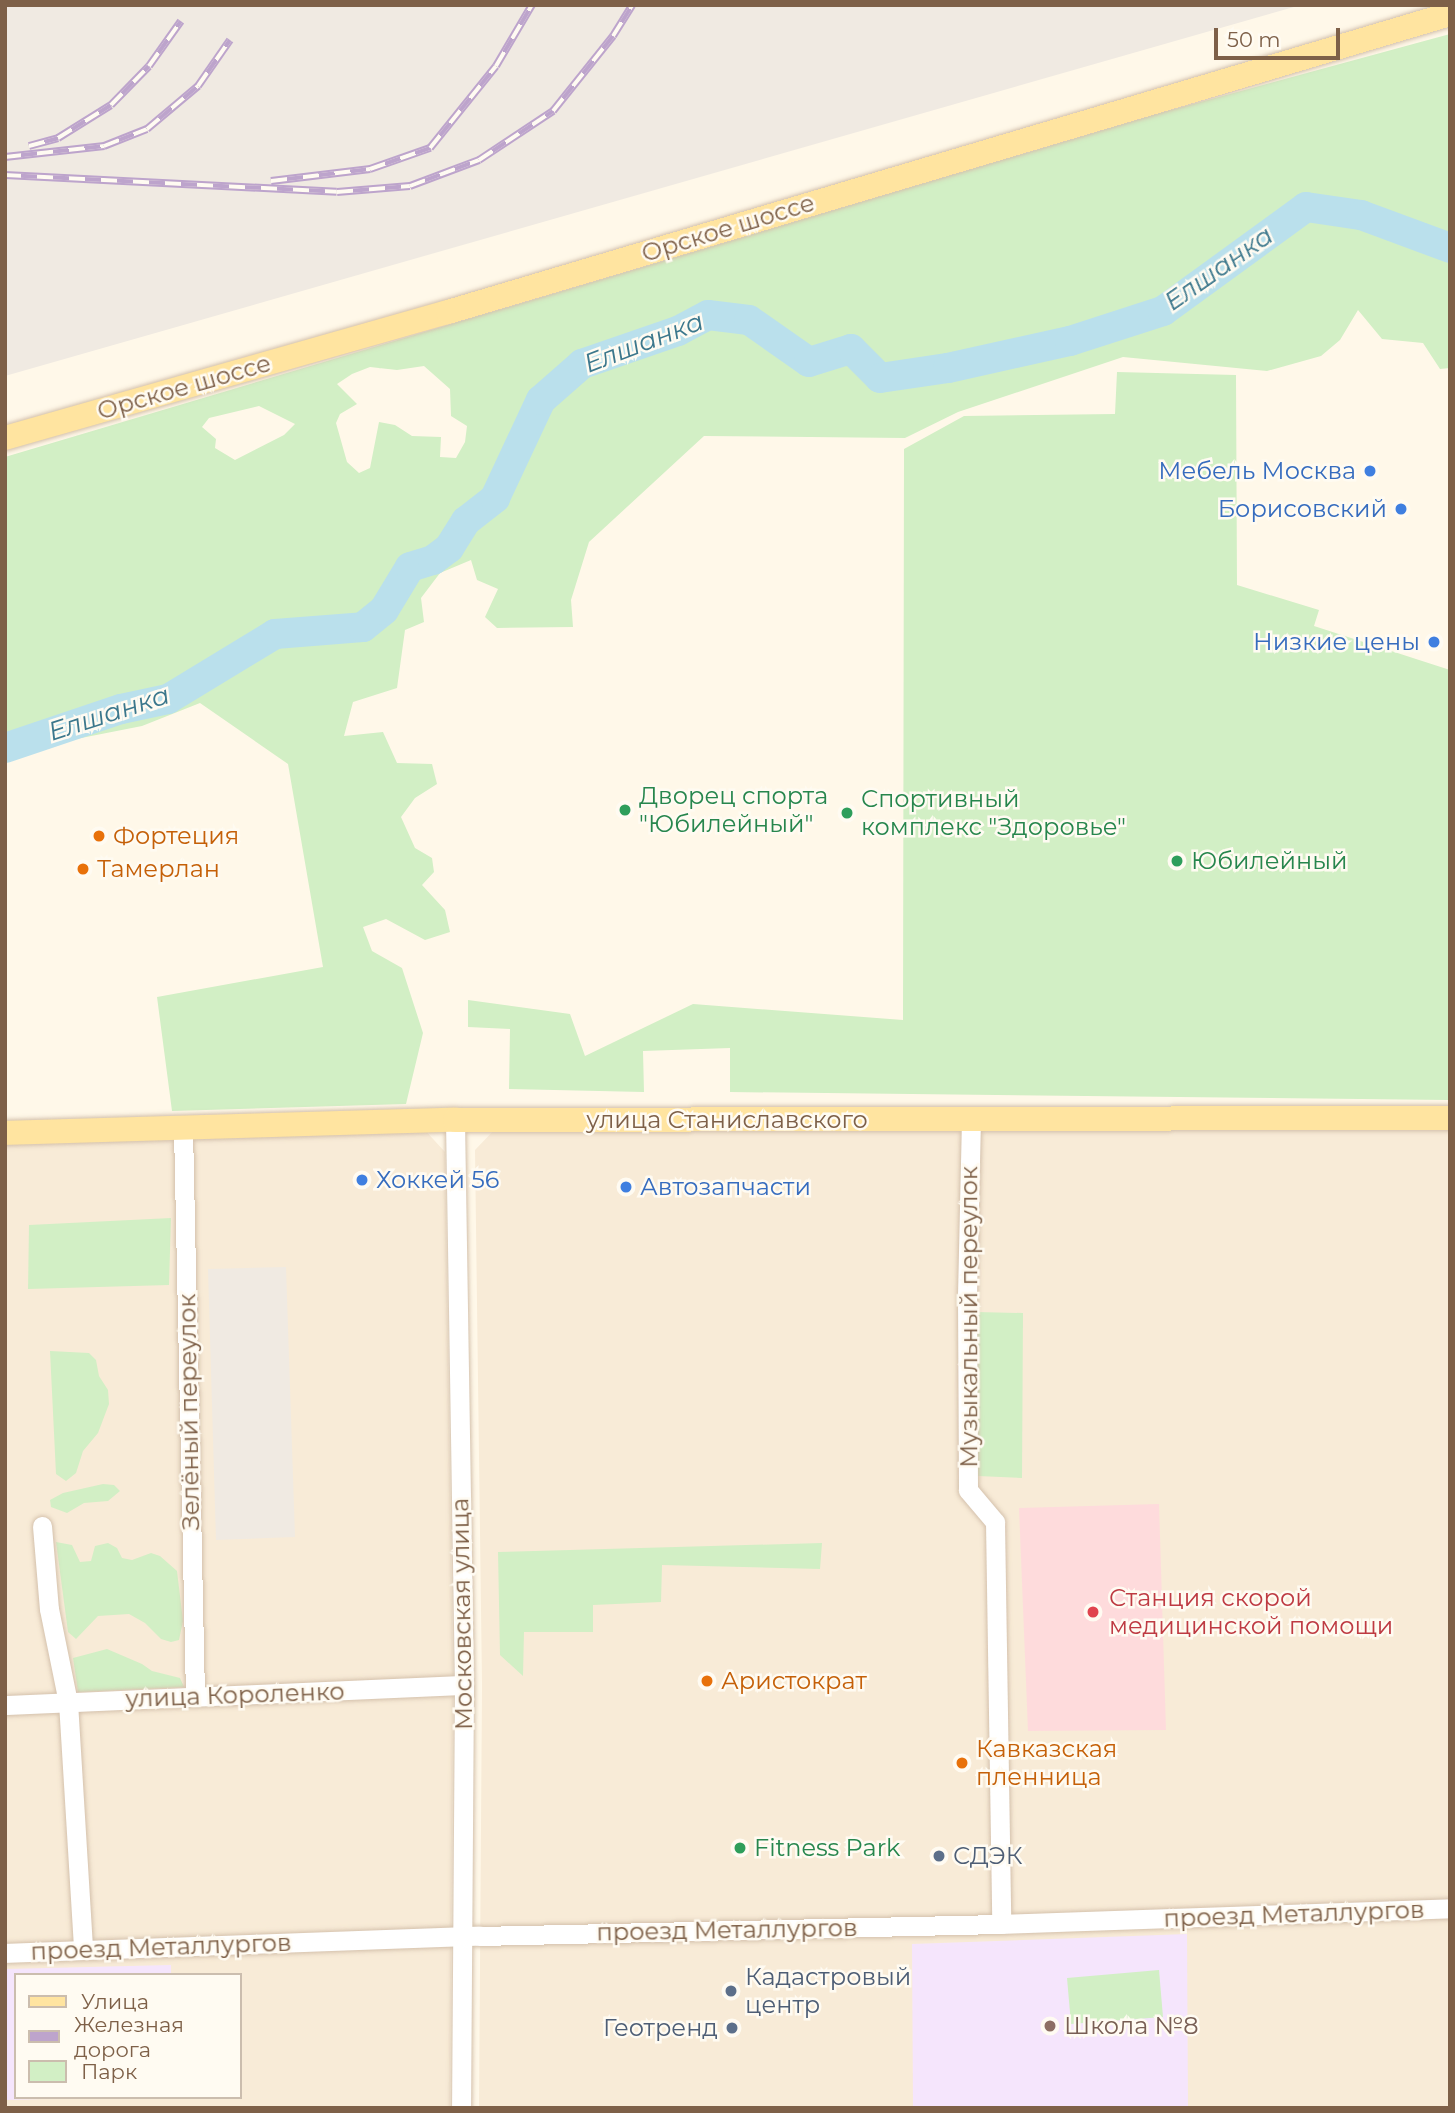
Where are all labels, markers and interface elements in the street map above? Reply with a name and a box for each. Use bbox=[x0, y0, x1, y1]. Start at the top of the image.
scale bar bbox=[1217, 14, 1343, 58]
text: 50 m bbox=[1227, 27, 1281, 52]
street label: Орское шоссе bbox=[638, 188, 818, 268]
water label: Елшанка bbox=[1159, 220, 1279, 318]
water label: Елшанка bbox=[580, 306, 708, 380]
street label: Орское шоссе bbox=[94, 348, 274, 426]
place label: Мебель Москва bbox=[1158, 457, 1356, 485]
marker: Мебель Москва bbox=[1362, 463, 1378, 479]
place label: Борисовский bbox=[1218, 495, 1387, 523]
marker: Борисовский bbox=[1393, 501, 1409, 517]
place label: Низкие цены bbox=[1253, 628, 1420, 656]
marker: Низкие цены bbox=[1426, 634, 1442, 650]
water label: Елшанка bbox=[44, 680, 174, 748]
place label: Дворец спорта "Юбилейный" bbox=[639, 782, 828, 838]
place label: Спортивный комплекс "Здоровье" bbox=[861, 785, 1126, 841]
marker: Дворец спорта "Юбилейный" bbox=[617, 802, 633, 818]
marker: Спортивный комплекс "Здоровье" bbox=[839, 805, 855, 821]
place label: Фортеция bbox=[113, 822, 239, 850]
marker: Фортеция bbox=[91, 828, 107, 844]
place label: Юбилейный bbox=[1191, 847, 1348, 875]
marker: Юбилейный bbox=[1169, 853, 1185, 869]
place label: Тамерлан bbox=[97, 855, 220, 883]
marker: Тамерлан bbox=[75, 861, 91, 877]
street label: улица Станиславского bbox=[586, 1106, 868, 1134]
place label: Хоккей 56 bbox=[376, 1166, 499, 1194]
street label: Музыкальный переулок bbox=[955, 1166, 983, 1468]
marker: Хоккей 56 bbox=[354, 1172, 370, 1188]
place label: Автозапчасти bbox=[640, 1173, 811, 1201]
marker: Автозапчасти bbox=[618, 1179, 634, 1195]
street label: Зелёный переулок bbox=[173, 1293, 205, 1531]
street label: Московская улица bbox=[446, 1498, 478, 1730]
place label: Станция скорой медицинской помощи bbox=[1109, 1584, 1393, 1640]
marker: Станция скорой медицинской помощи bbox=[1083, 1602, 1103, 1622]
place label: Аристократ bbox=[721, 1667, 867, 1695]
marker: Аристократ bbox=[699, 1673, 715, 1689]
street label: улица Короленко bbox=[125, 1677, 345, 1713]
place label: Кавказская пленница bbox=[976, 1735, 1117, 1791]
marker: Кавказская пленница bbox=[954, 1755, 970, 1771]
place label: Fitness Park bbox=[754, 1834, 900, 1862]
marker: Fitness Park bbox=[732, 1840, 748, 1856]
place label: СДЭК bbox=[953, 1842, 1023, 1870]
marker: СДЭК bbox=[931, 1848, 947, 1864]
street label: проезд Металлургов bbox=[1163, 1895, 1425, 1933]
street label: проезд Металлургов bbox=[596, 1913, 858, 1947]
street label: проезд Металлургов bbox=[30, 1928, 292, 1966]
place label: Кадастровый центр bbox=[745, 1963, 911, 2019]
legend bbox=[14, 1973, 242, 2099]
marker: Кадастровый центр bbox=[723, 1983, 739, 1999]
text: Улица bbox=[81, 1989, 149, 2014]
text: Железная дорога bbox=[74, 2012, 184, 2062]
place label: Школа №8 bbox=[1064, 2012, 1199, 2040]
place label: Геотренд bbox=[603, 2014, 718, 2042]
marker: Школа №8 bbox=[1042, 2018, 1058, 2034]
marker: Геотренд bbox=[724, 2020, 740, 2036]
text: Парк bbox=[81, 2059, 137, 2084]

